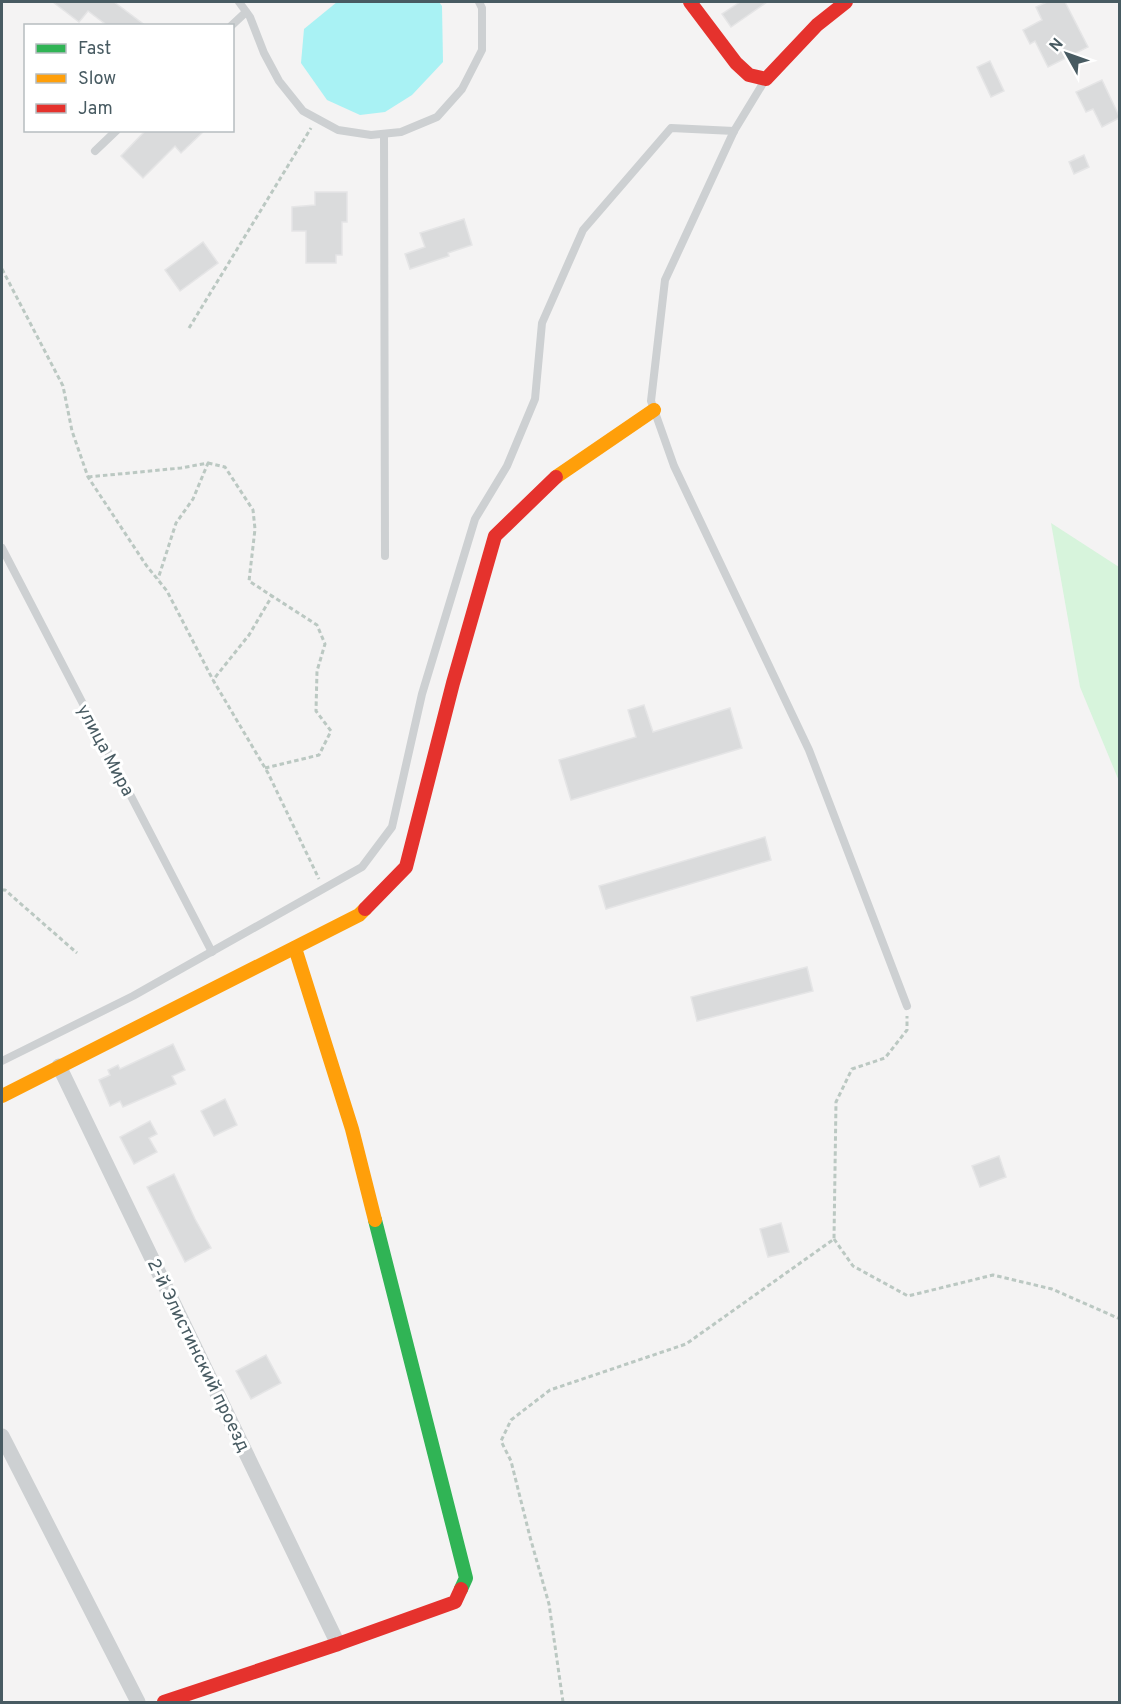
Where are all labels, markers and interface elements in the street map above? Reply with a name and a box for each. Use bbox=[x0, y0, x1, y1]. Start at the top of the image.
legend bbox=[24, 24, 234, 132]
north arrow bbox=[1037, 24, 1097, 84]
text: N bbox=[1046, 35, 1068, 56]
text: Fast bbox=[78, 38, 111, 61]
text: Slow bbox=[78, 68, 116, 91]
text: Jam bbox=[78, 98, 113, 121]
street label: улица Мира bbox=[71, 701, 139, 801]
street label: 2-й Элистинский проезд bbox=[141, 1255, 254, 1456]

